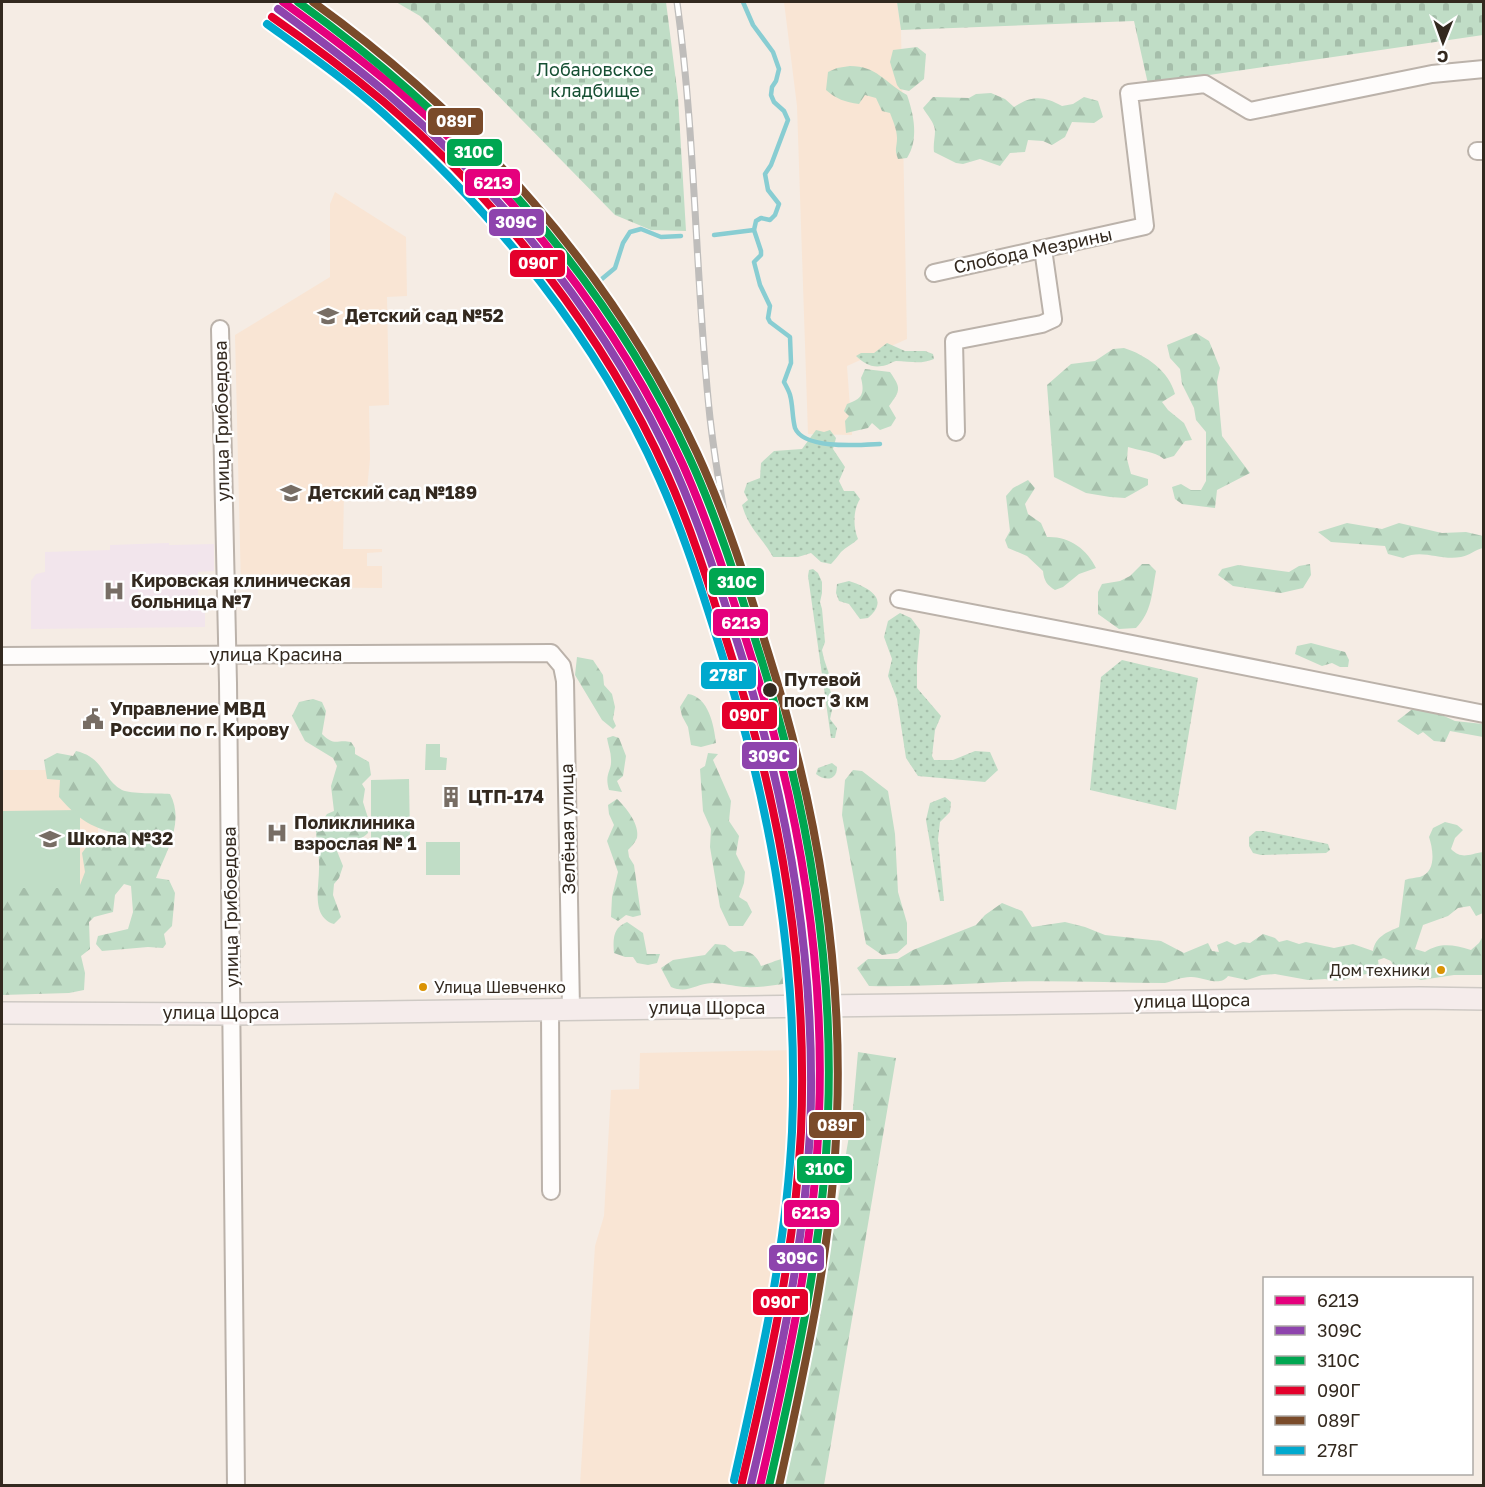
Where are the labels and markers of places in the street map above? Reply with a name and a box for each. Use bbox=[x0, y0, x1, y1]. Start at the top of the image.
school or university icon: Детский сад №52 bbox=[316, 304, 340, 328]
place label: Детский сад №52 bbox=[345, 304, 504, 326]
school or university icon: Детский сад №189 bbox=[279, 481, 303, 505]
place label: Детский сад №189 bbox=[308, 481, 477, 503]
place label: Кировская клиническая больница №7 bbox=[131, 569, 351, 612]
hospital icon: Кировская клиническая больница №7 bbox=[102, 579, 126, 603]
place label: Путевой пост 3 км bbox=[784, 668, 869, 711]
marker: Путевой пост 3 км bbox=[761, 681, 779, 699]
place label: Управление МВД России по г. Кирову bbox=[110, 697, 289, 740]
public building icon: Управление МВД России по г. Кирову bbox=[81, 707, 105, 731]
building icon: ЦТП-174 bbox=[439, 785, 463, 809]
place label: ЦТП-174 bbox=[468, 785, 544, 807]
place label: Поликлиника взрослая № 1 bbox=[294, 811, 417, 854]
hospital icon: Поликлиника взрослая № 1 bbox=[265, 821, 289, 845]
school or university icon: Школа №32 bbox=[38, 827, 62, 851]
place label: Школа №32 bbox=[67, 827, 173, 849]
place label: Дом техники bbox=[1329, 960, 1430, 980]
marker: Дом техники bbox=[1435, 964, 1447, 976]
place label: Улица Шевченко bbox=[434, 977, 566, 997]
marker: Улица Шевченко bbox=[417, 981, 429, 993]

